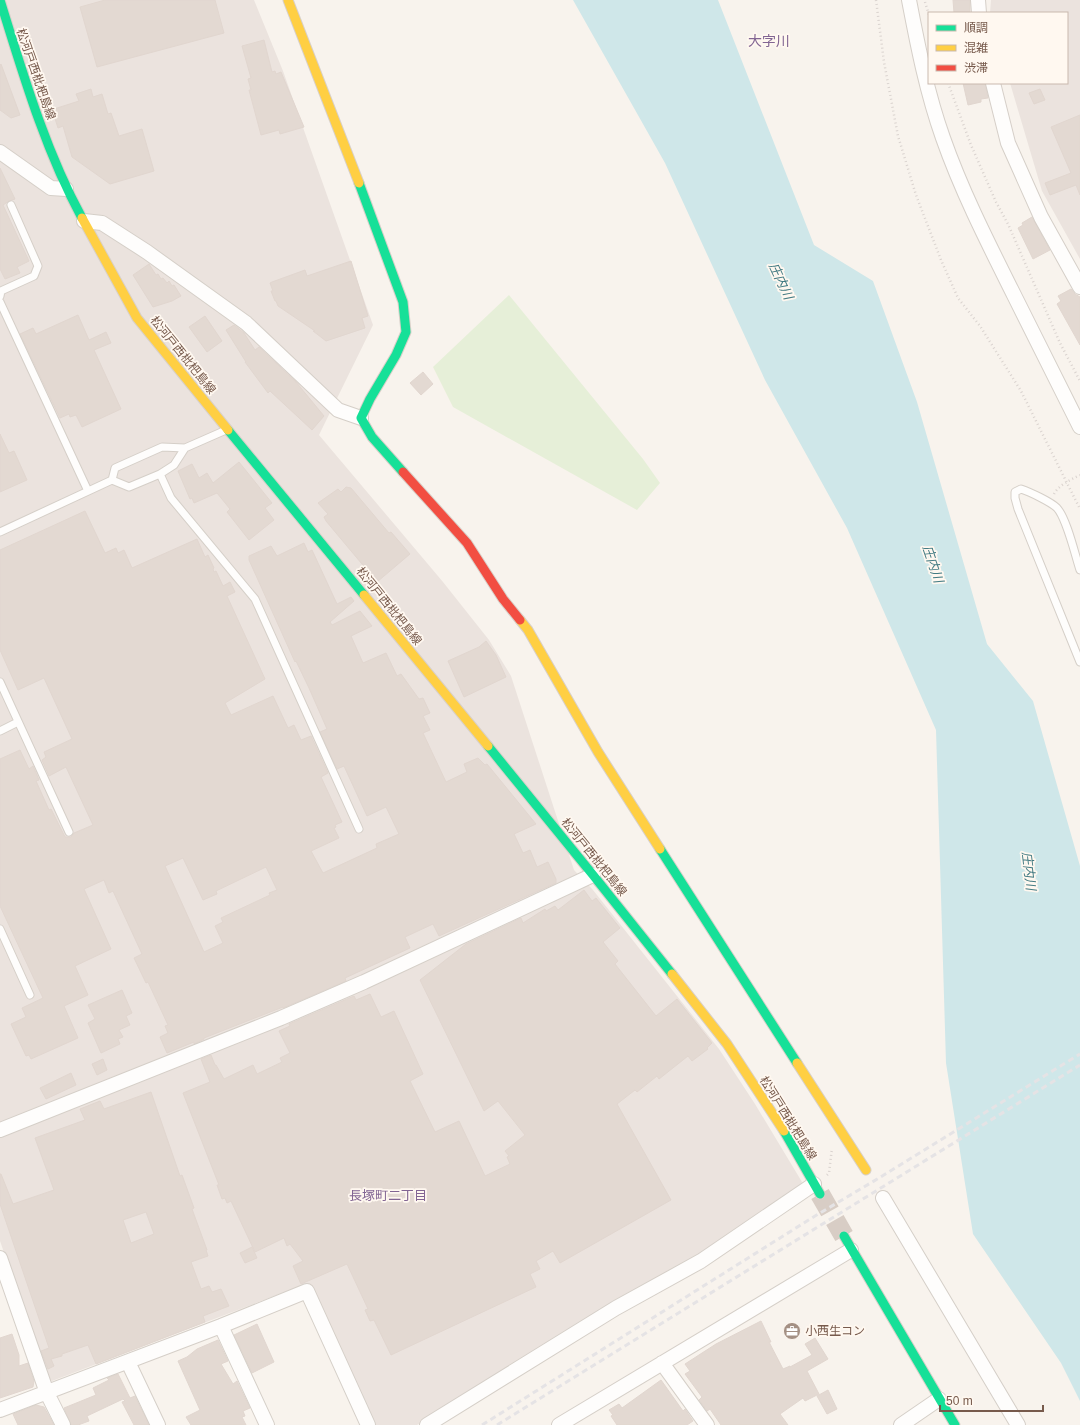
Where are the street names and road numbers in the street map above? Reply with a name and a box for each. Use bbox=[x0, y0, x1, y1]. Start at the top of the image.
street label: 松河戸西枇杷島線 bbox=[14, 26, 58, 122]
street label: 松河戸西枇杷島線 bbox=[147, 313, 219, 397]
street label: 松河戸西枇杷島線 bbox=[353, 564, 425, 648]
street label: 松河戸西枇杷島線 bbox=[558, 815, 630, 899]
street label: 松河戸西枇杷島線 bbox=[757, 1074, 819, 1162]

